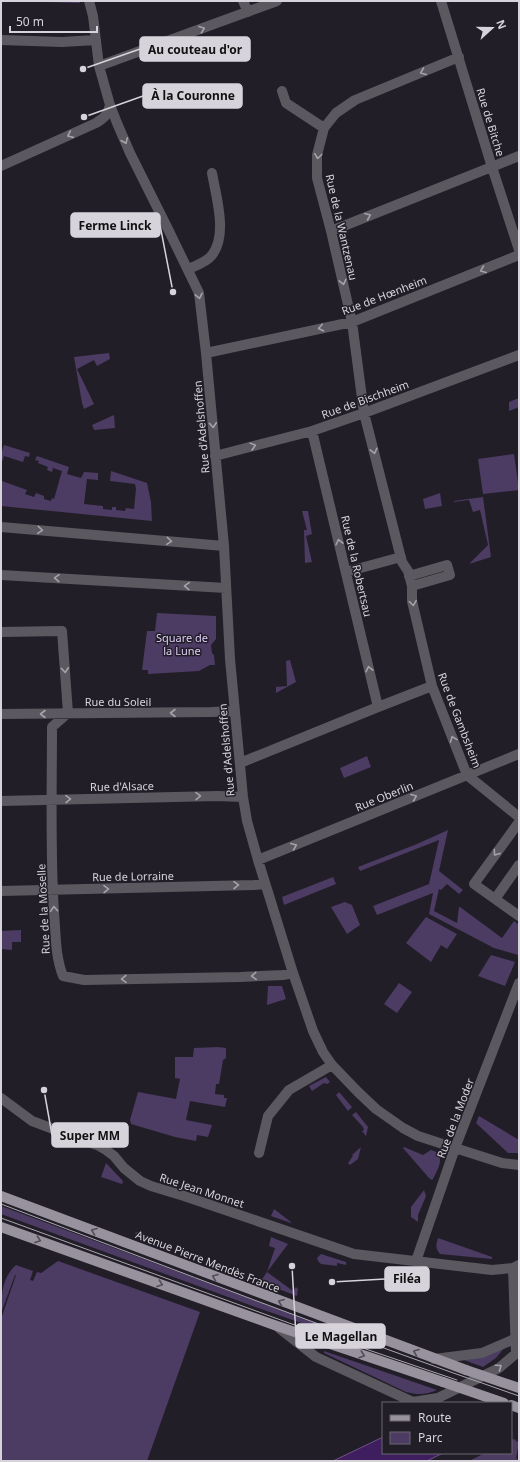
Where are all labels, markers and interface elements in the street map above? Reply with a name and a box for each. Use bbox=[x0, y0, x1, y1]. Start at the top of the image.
scale bar bbox=[10, 8, 97, 34]
north arrow bbox=[472, 8, 512, 48]
text: 50 m bbox=[16, 13, 44, 30]
text: N bbox=[493, 17, 510, 31]
one-way arrow bbox=[198, 26, 205, 34]
callout: Au couteau d'or bbox=[140, 37, 250, 61]
text: Au couteau d'or bbox=[148, 41, 243, 58]
one-way arrow bbox=[420, 67, 428, 75]
callout: À la Couronne bbox=[143, 84, 242, 108]
street label: Rue de Bitche bbox=[473, 86, 509, 158]
text: À la Couronne bbox=[151, 87, 235, 104]
one-way arrow bbox=[67, 130, 75, 138]
one-way arrow bbox=[120, 137, 128, 144]
one-way arrow bbox=[313, 152, 322, 159]
street label: Rue de la Wantzenau bbox=[322, 172, 362, 282]
callout: Ferme Linck bbox=[71, 213, 160, 237]
one-way arrow bbox=[364, 213, 371, 221]
text: Ferme Linck bbox=[79, 217, 152, 234]
one-way arrow bbox=[479, 265, 486, 273]
street label: Rue de Hœnheim bbox=[339, 272, 429, 318]
one-way arrow bbox=[338, 278, 347, 285]
one-way arrow bbox=[194, 293, 202, 299]
one-way arrow bbox=[318, 324, 325, 332]
street label: Rue de Bischheim bbox=[319, 376, 411, 422]
street label: Rue d'Adelshoffen bbox=[189, 380, 213, 474]
one-way arrow bbox=[208, 422, 217, 428]
one-way arrow bbox=[250, 443, 256, 451]
one-way arrow bbox=[369, 448, 377, 454]
street label: Rue de la Robertsau bbox=[338, 514, 376, 618]
one-way arrow bbox=[37, 526, 43, 535]
one-way arrow bbox=[166, 537, 172, 546]
one-way arrow bbox=[335, 539, 343, 545]
one-way arrow bbox=[54, 574, 61, 583]
one-way arrow bbox=[184, 582, 190, 590]
one-way arrow bbox=[408, 600, 417, 606]
park label: Square de la Lune bbox=[156, 630, 208, 658]
one-way arrow bbox=[365, 666, 374, 673]
one-way arrow bbox=[60, 667, 69, 673]
street label: Rue de Gambsheim bbox=[435, 670, 485, 770]
street label: Rue du Soleil bbox=[85, 694, 151, 709]
street label: Rue d'Adelshoffen bbox=[214, 703, 238, 797]
one-way arrow bbox=[170, 709, 176, 717]
one-way arrow bbox=[40, 710, 46, 718]
one-way arrow bbox=[449, 735, 457, 742]
street label: Rue d'Alsace bbox=[90, 778, 154, 794]
street label: Rue Oberlin bbox=[353, 778, 415, 814]
one-way arrow bbox=[195, 792, 201, 801]
one-way arrow bbox=[411, 793, 418, 801]
one-way arrow bbox=[65, 795, 71, 803]
one-way arrow bbox=[290, 842, 297, 850]
one-way arrow bbox=[494, 849, 501, 856]
street label: Rue de la Moselle bbox=[33, 863, 53, 955]
street label: Rue de Lorraine bbox=[92, 868, 174, 884]
one-way arrow bbox=[233, 881, 239, 890]
one-way arrow bbox=[103, 885, 109, 893]
one-way arrow bbox=[49, 906, 58, 912]
one-way arrow bbox=[251, 972, 257, 981]
one-way arrow bbox=[121, 975, 127, 983]
street label: Rue de la Moder bbox=[433, 1075, 477, 1160]
callout: Super MM bbox=[52, 1123, 128, 1147]
text: Super MM bbox=[60, 1127, 120, 1144]
street label: Rue Jean Monnet bbox=[158, 1169, 246, 1211]
street label: Avenue Pierre Mendès France bbox=[134, 1226, 282, 1296]
one-way arrow bbox=[90, 1227, 97, 1235]
one-way arrow bbox=[34, 1235, 41, 1244]
callout: Filéa bbox=[385, 1267, 429, 1291]
text: Filéa bbox=[393, 1270, 421, 1287]
one-way arrow bbox=[212, 1274, 219, 1282]
one-way arrow bbox=[156, 1279, 163, 1288]
one-way arrow bbox=[277, 1298, 284, 1306]
callout: Le Magellan bbox=[296, 1324, 385, 1348]
text: Le Magellan bbox=[305, 1328, 377, 1345]
one-way arrow bbox=[412, 1349, 419, 1357]
one-way arrow bbox=[358, 1350, 365, 1359]
one-way arrow bbox=[495, 1365, 502, 1372]
legend bbox=[382, 1402, 512, 1454]
text: Route bbox=[418, 1409, 451, 1426]
text: Parc bbox=[418, 1429, 443, 1446]

